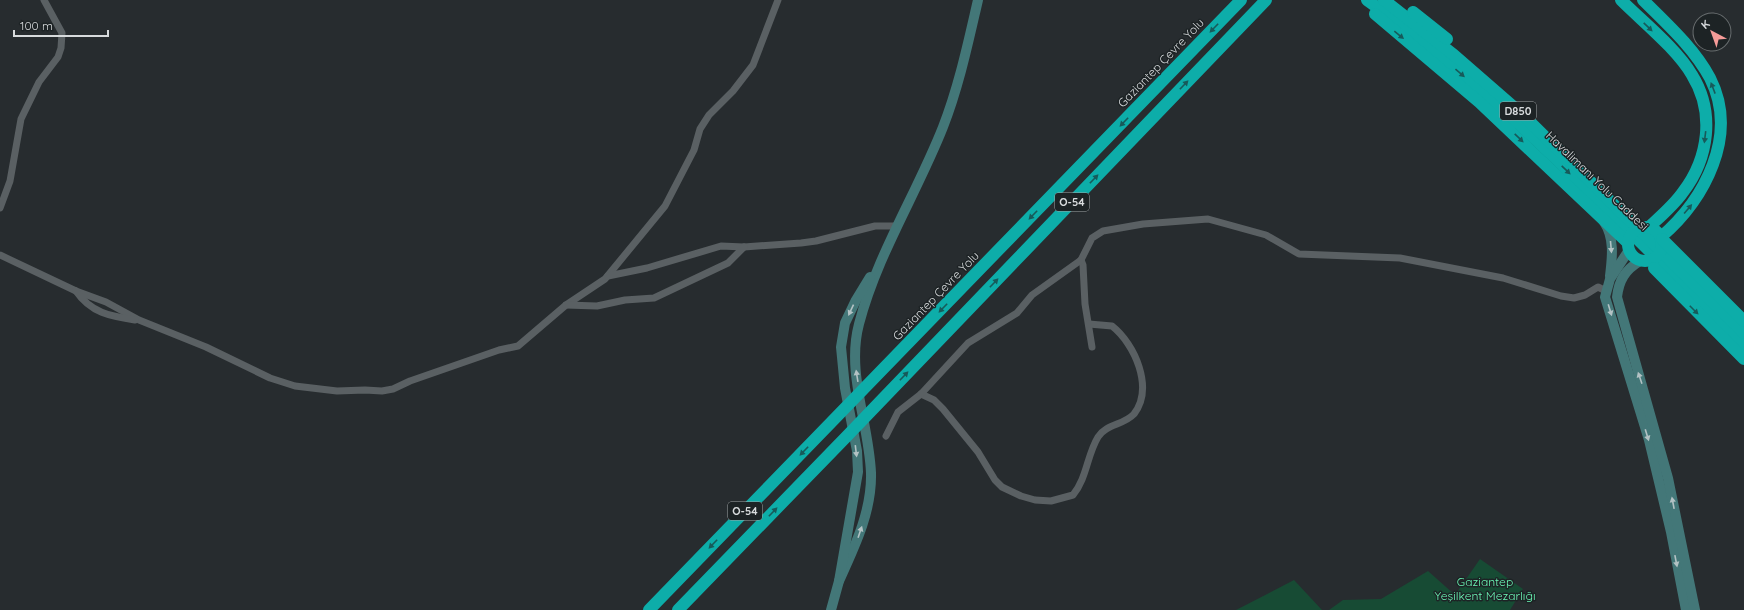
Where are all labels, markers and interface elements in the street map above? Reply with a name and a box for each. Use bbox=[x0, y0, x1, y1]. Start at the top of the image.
scale bar bbox=[14, 12, 108, 38]
north arrow bbox=[1692, 12, 1732, 52]
street label: Gaziantep Çevre Yolu bbox=[1114, 15, 1207, 110]
text: K bbox=[1698, 17, 1713, 32]
text: 100 m bbox=[20, 18, 53, 33]
one-way arrow bbox=[1643, 22, 1653, 32]
one-way arrow bbox=[1209, 23, 1219, 33]
one-way arrow bbox=[1394, 30, 1405, 39]
one-way arrow bbox=[1455, 68, 1466, 77]
one-way arrow bbox=[1179, 80, 1189, 90]
one-way arrow bbox=[1710, 81, 1716, 93]
road number: D850 bbox=[1500, 102, 1536, 120]
one-way arrow bbox=[1119, 116, 1128, 127]
street label: Havalimanı Yolu Caddesi bbox=[1543, 128, 1652, 233]
one-way arrow bbox=[1702, 131, 1709, 144]
one-way arrow bbox=[1514, 133, 1524, 143]
one-way arrow bbox=[1561, 165, 1571, 175]
one-way arrow bbox=[1089, 174, 1099, 184]
road number: O-54 bbox=[1055, 193, 1089, 211]
one-way arrow bbox=[1683, 204, 1692, 214]
one-way arrow bbox=[1028, 210, 1038, 220]
one-way arrow bbox=[1608, 241, 1615, 253]
street label: Gaziantep Çevre Yolu bbox=[889, 248, 982, 343]
one-way arrow bbox=[990, 278, 999, 288]
one-way arrow bbox=[938, 303, 948, 313]
one-way arrow bbox=[848, 304, 854, 315]
one-way arrow bbox=[1607, 304, 1613, 316]
one-way arrow bbox=[1689, 305, 1699, 315]
one-way arrow bbox=[854, 370, 860, 382]
one-way arrow bbox=[900, 371, 909, 381]
one-way arrow bbox=[1636, 371, 1642, 383]
one-way arrow bbox=[1644, 429, 1650, 441]
one-way arrow bbox=[853, 445, 860, 457]
one-way arrow bbox=[799, 446, 809, 456]
one-way arrow bbox=[1669, 497, 1675, 509]
road number: O-54 bbox=[728, 502, 762, 520]
one-way arrow bbox=[768, 507, 778, 517]
one-way arrow bbox=[857, 525, 863, 537]
one-way arrow bbox=[709, 539, 718, 549]
one-way arrow bbox=[1673, 555, 1679, 567]
park label: Gaziantep Yeşilkent Mezarlığı bbox=[1435, 574, 1535, 603]

